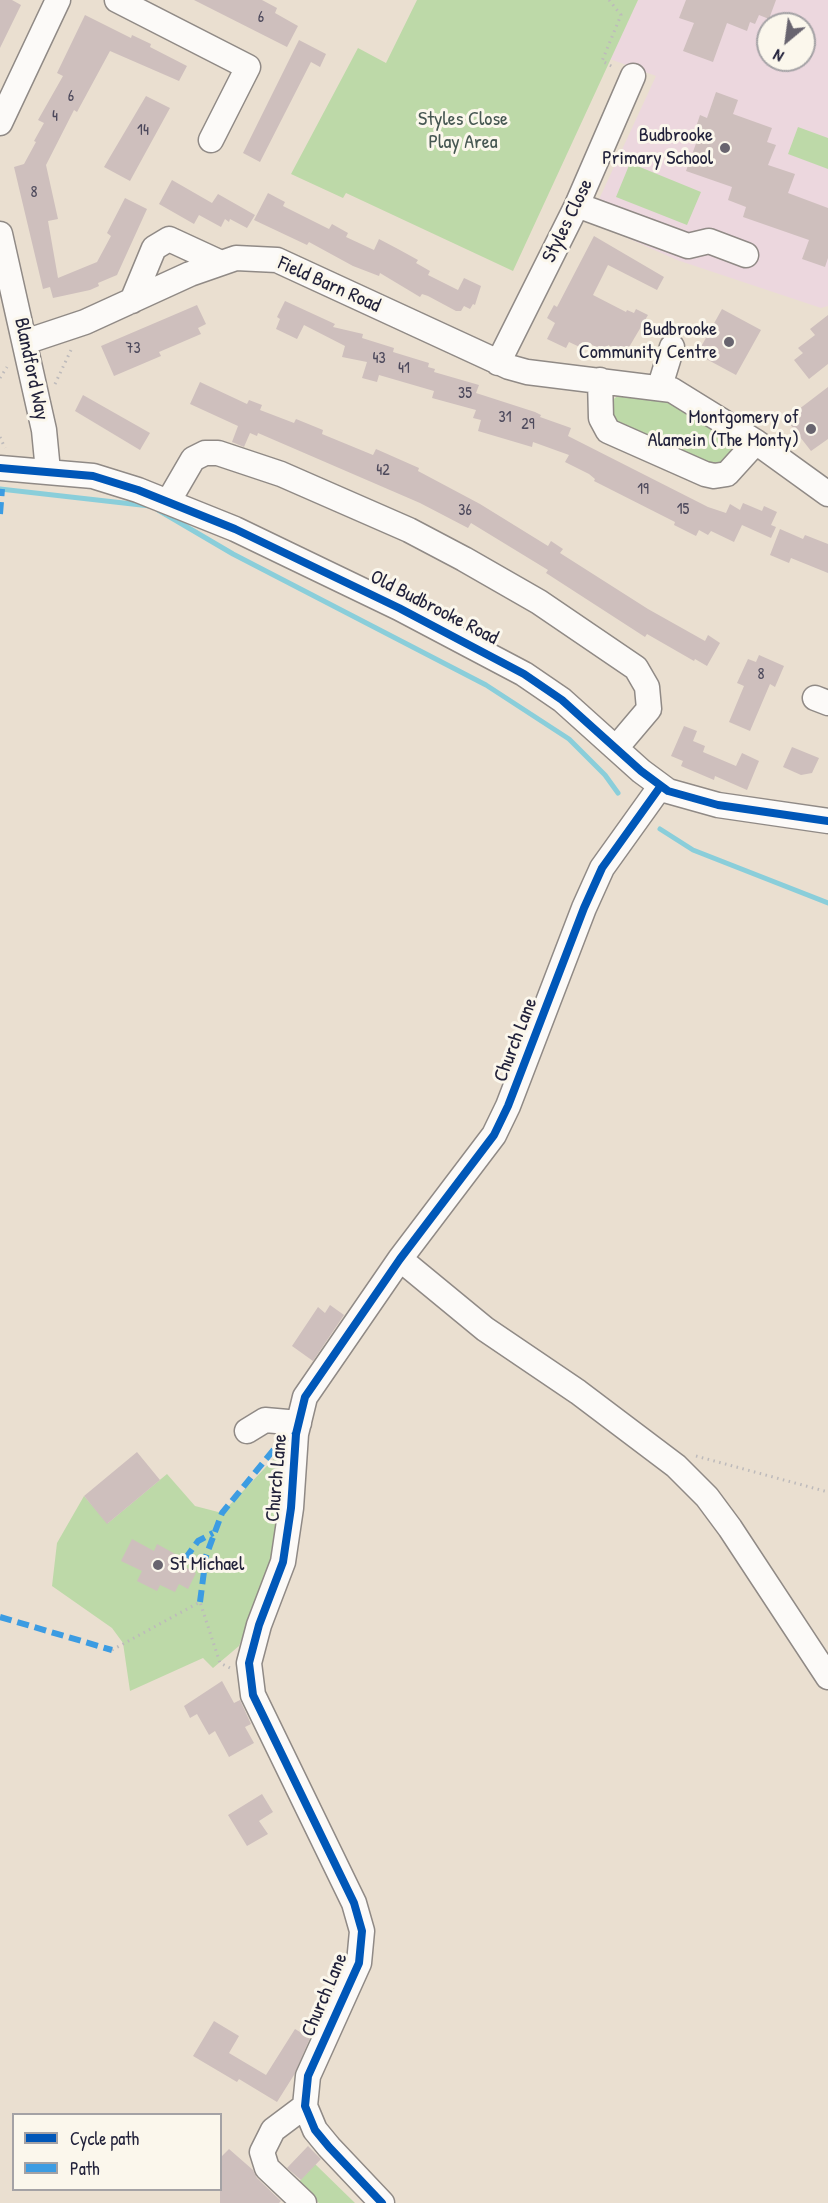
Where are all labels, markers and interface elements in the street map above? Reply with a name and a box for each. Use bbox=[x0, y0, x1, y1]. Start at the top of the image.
house number: 6 bbox=[258, 8, 264, 28]
north arrow bbox=[756, 12, 816, 72]
text: N bbox=[769, 44, 787, 68]
house number: 6 bbox=[68, 87, 74, 107]
house number: 4 bbox=[52, 107, 58, 127]
park label: Styles Close Play Area bbox=[418, 108, 508, 155]
house number: 14 bbox=[137, 121, 149, 141]
place label: Budbrooke Primary School bbox=[602, 124, 713, 171]
marker: Budbrooke Primary School bbox=[718, 141, 732, 155]
street label: Styles Close bbox=[537, 175, 599, 267]
house number: 8 bbox=[31, 183, 37, 203]
street label: Field Barn Road bbox=[274, 252, 384, 318]
street label: Blandford Way bbox=[8, 316, 54, 422]
place label: Budbrooke Community Centre bbox=[579, 318, 717, 365]
marker: Budbrooke Community Centre bbox=[722, 335, 736, 349]
house number: 73 bbox=[125, 339, 141, 359]
house number: 43 bbox=[372, 349, 386, 369]
house number: 41 bbox=[398, 359, 410, 379]
house number: 35 bbox=[458, 384, 472, 404]
place label: Montgomery of Alamein (The Monty) bbox=[648, 406, 799, 453]
house number: 31 bbox=[499, 408, 511, 428]
house number: 29 bbox=[521, 415, 535, 435]
marker: Montgomery of Alamein (The Monty) bbox=[804, 422, 818, 436]
house number: 42 bbox=[376, 461, 390, 481]
house number: 19 bbox=[637, 480, 649, 500]
house number: 15 bbox=[677, 500, 689, 520]
house number: 36 bbox=[458, 501, 472, 521]
street label: Old Budbrooke Road bbox=[366, 565, 502, 651]
house number: 8 bbox=[758, 665, 764, 685]
street label: Church Lane bbox=[489, 995, 543, 1085]
street label: Church Lane bbox=[261, 1433, 293, 1523]
place label: St Michael bbox=[170, 1553, 244, 1577]
marker: St Michael bbox=[151, 1558, 165, 1572]
street label: Church Lane bbox=[297, 1950, 353, 2040]
legend bbox=[12, 2113, 222, 2191]
text: Cycle path bbox=[70, 2126, 139, 2151]
text: Path bbox=[70, 2156, 99, 2181]

